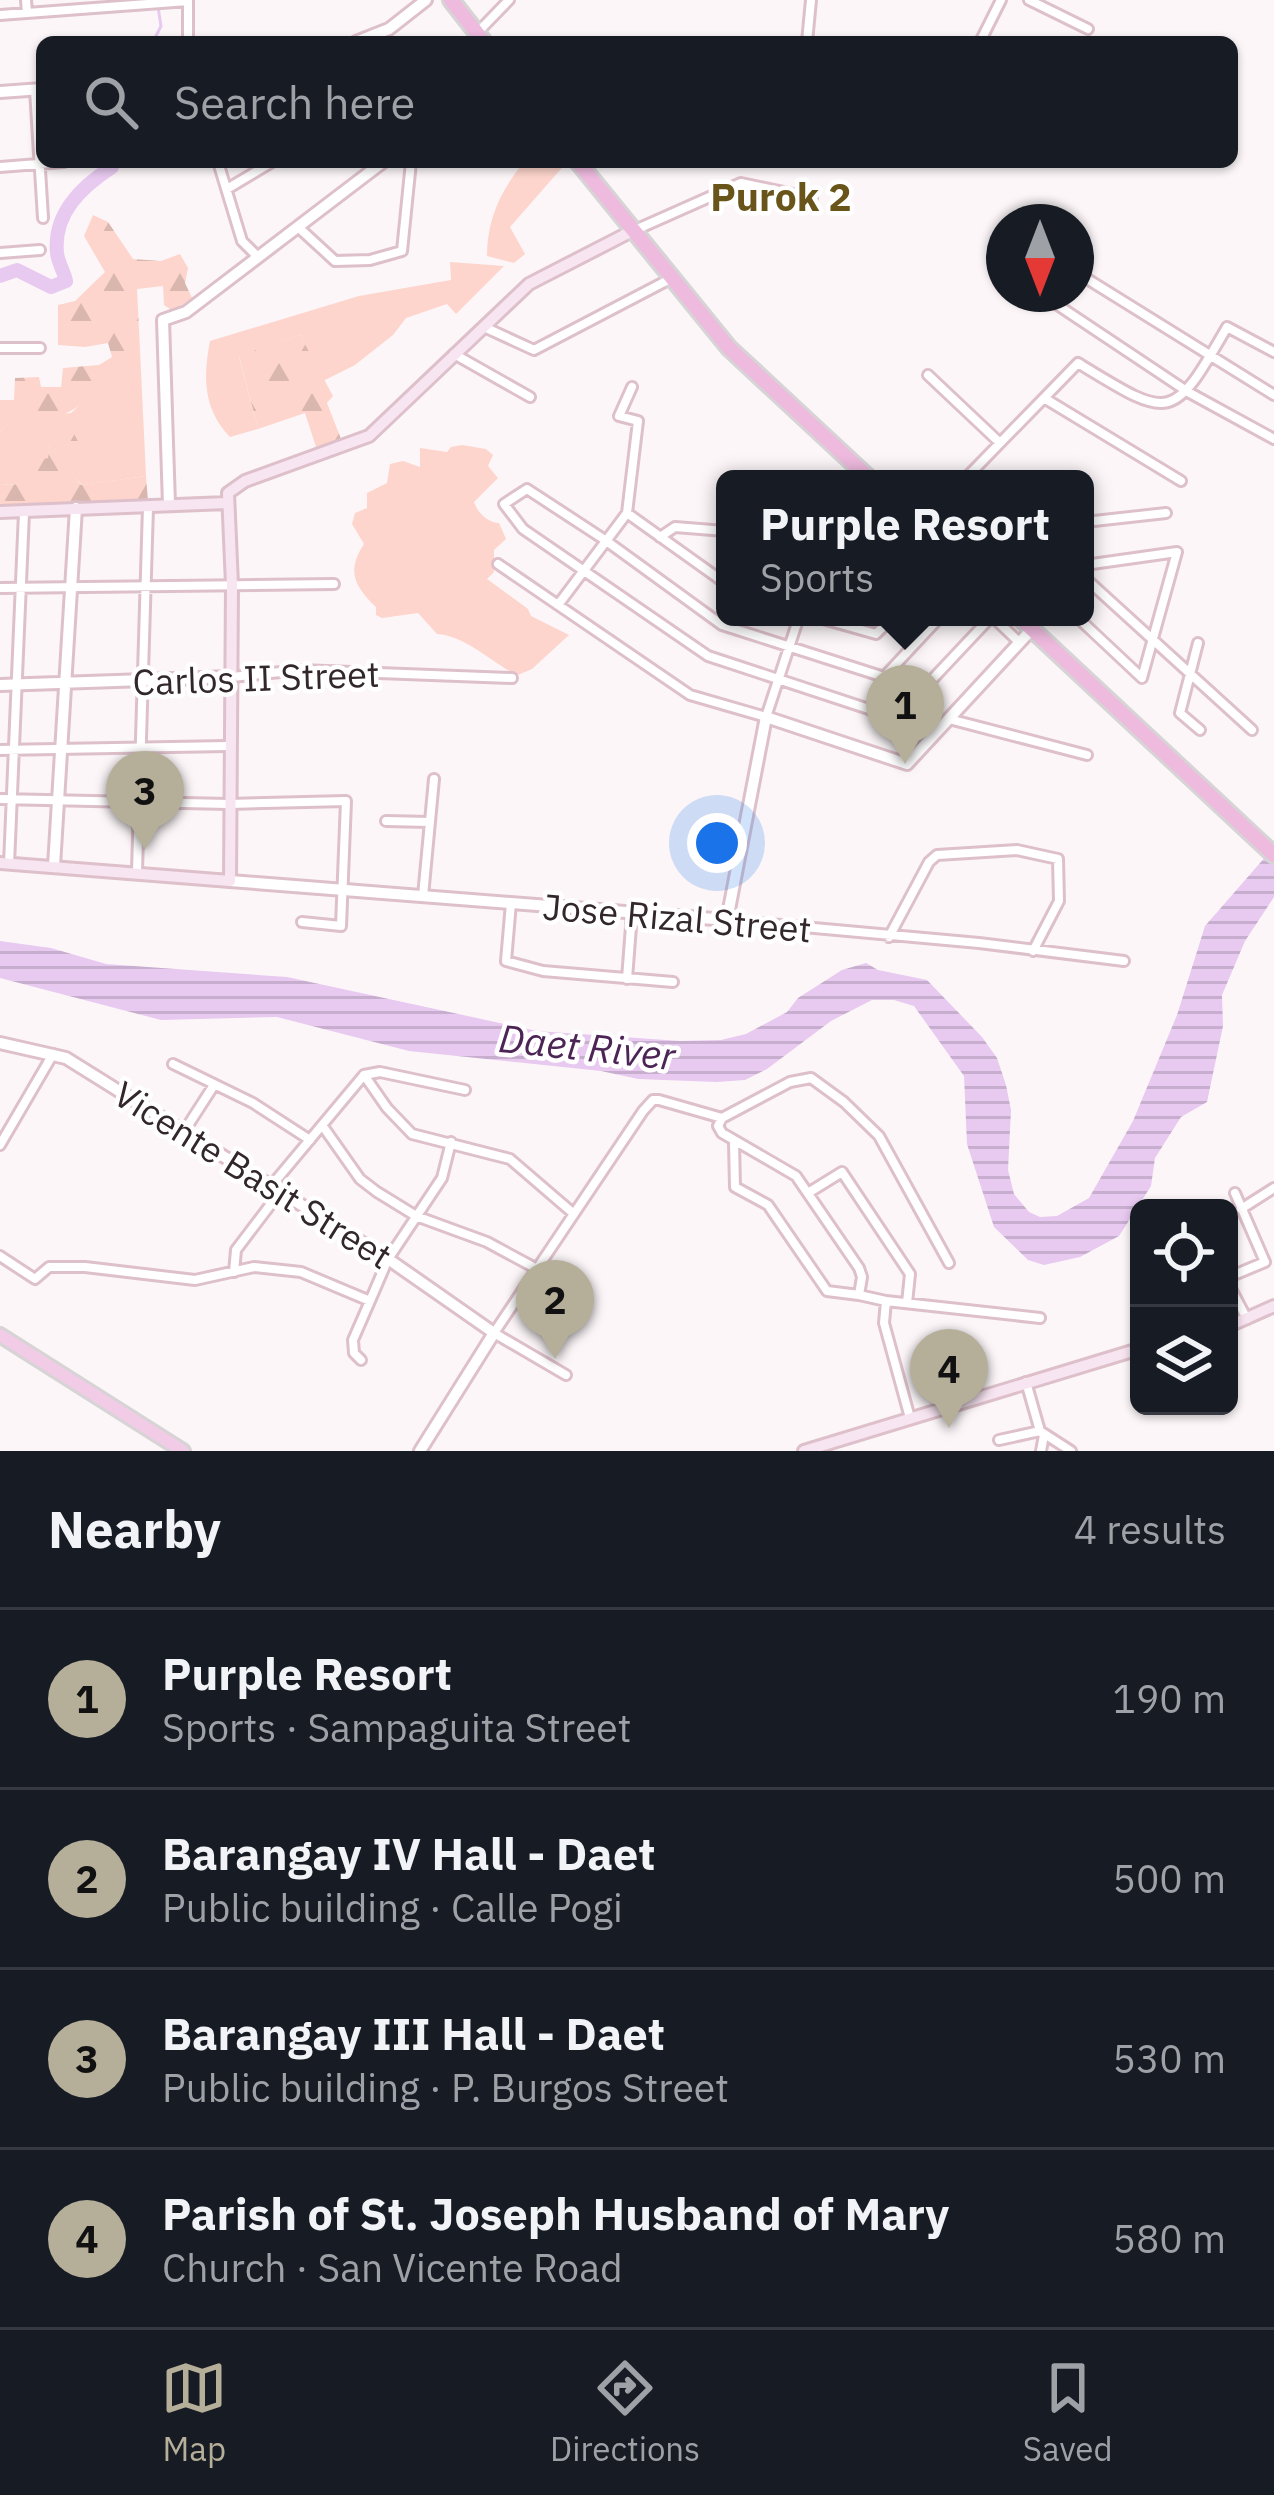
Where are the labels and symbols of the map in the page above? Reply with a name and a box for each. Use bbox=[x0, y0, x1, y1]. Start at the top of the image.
district label: Purok 2 bbox=[710, 171, 852, 222]
north arrow bbox=[986, 204, 1094, 312]
street label: Carlos II Street bbox=[132, 650, 380, 705]
pin: 1 bbox=[866, 665, 944, 764]
pin: 3 bbox=[106, 751, 184, 850]
your location bbox=[687, 813, 747, 873]
street label: Jose Rizal Street bbox=[541, 882, 813, 953]
water label: Daet River bbox=[496, 1012, 680, 1081]
street label: Vicente Basit Street bbox=[106, 1070, 401, 1279]
pin: 2 bbox=[516, 1260, 594, 1359]
pin: 4 bbox=[910, 1329, 988, 1428]

